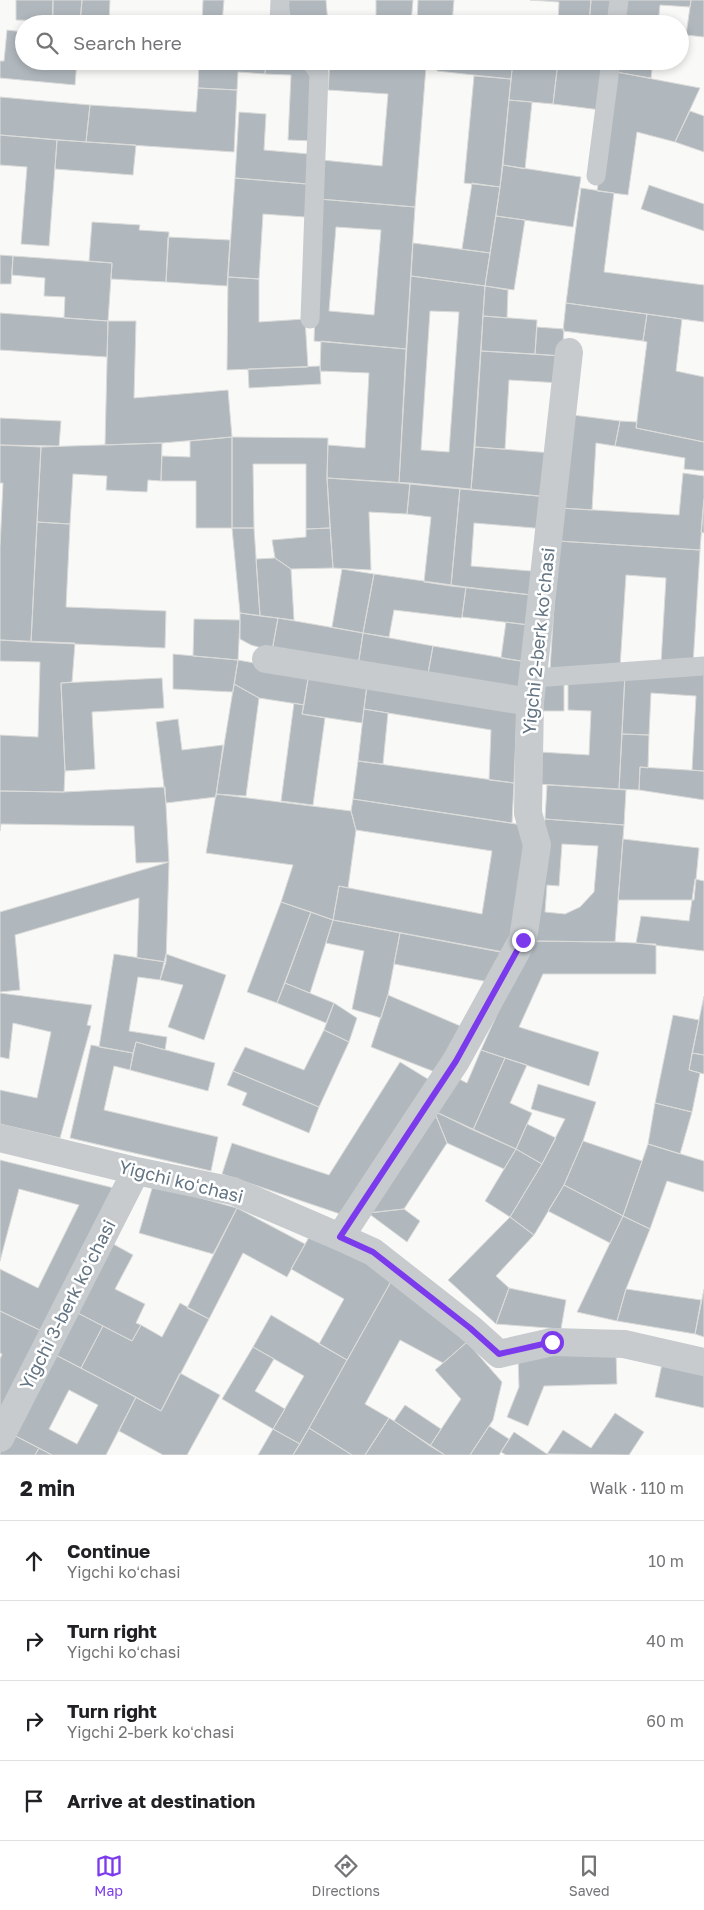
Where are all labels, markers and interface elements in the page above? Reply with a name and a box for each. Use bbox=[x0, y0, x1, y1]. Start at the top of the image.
search box bbox=[15, 15, 689, 70]
icon: search bbox=[33, 29, 61, 57]
text: Search here bbox=[73, 31, 182, 54]
street label: Yigchi 2-berk koʻchasi bbox=[517, 546, 559, 736]
route end bbox=[512, 929, 535, 952]
street label: Yigchi koʻchasi bbox=[117, 1155, 246, 1207]
street label: Yigchi 3-berk koʻchasi bbox=[15, 1216, 120, 1393]
route start bbox=[541, 1331, 564, 1354]
text: 2 min bbox=[20, 1475, 75, 1501]
text: Walk · 110 m bbox=[590, 1478, 684, 1498]
text: Continue bbox=[67, 1539, 150, 1562]
icon: ahead bbox=[20, 1547, 48, 1575]
text: 10 m bbox=[648, 1551, 684, 1571]
text: Yigchi koʻchasi bbox=[67, 1562, 180, 1582]
text: Turn right bbox=[67, 1619, 157, 1642]
icon: right bbox=[20, 1627, 48, 1655]
text: 40 m bbox=[646, 1631, 684, 1651]
text: Yigchi koʻchasi bbox=[67, 1642, 180, 1662]
text: Turn right bbox=[67, 1699, 157, 1722]
icon: right bbox=[20, 1707, 48, 1735]
text: 60 m bbox=[646, 1711, 684, 1731]
text: Yigchi 2-berk koʻchasi bbox=[67, 1722, 234, 1742]
icon: arrive bbox=[20, 1787, 48, 1815]
text: Arrive at destination bbox=[67, 1789, 255, 1812]
tab: Map bbox=[94, 1852, 123, 1899]
tab: Directions bbox=[312, 1852, 380, 1899]
tab: Saved bbox=[569, 1852, 610, 1899]

